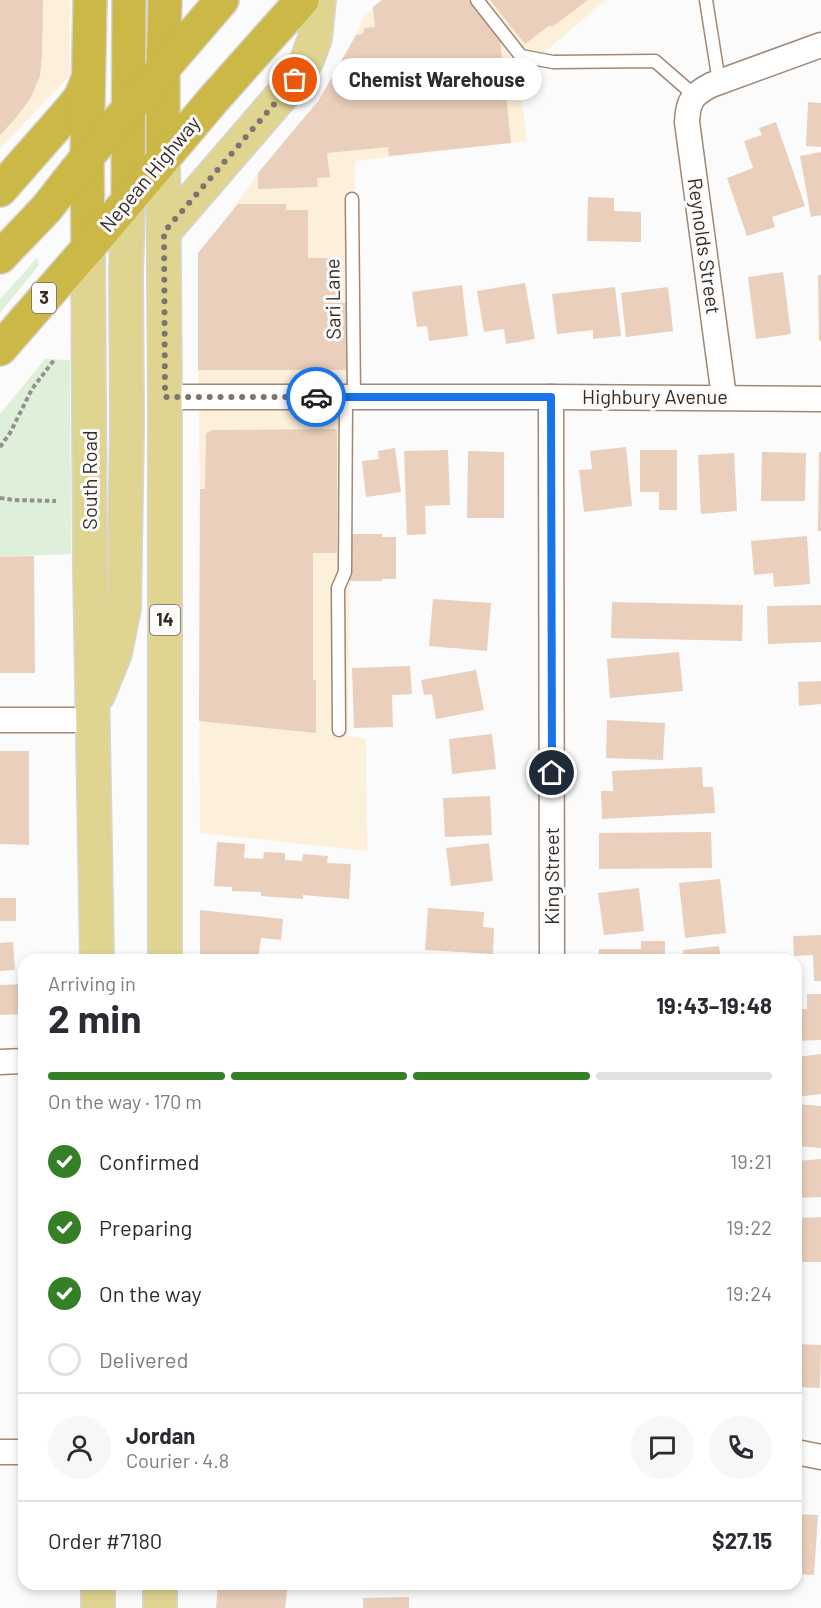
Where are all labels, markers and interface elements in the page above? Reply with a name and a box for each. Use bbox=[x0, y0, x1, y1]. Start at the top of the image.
pin bbox=[269, 54, 320, 105]
callout: Chemist Warehouse bbox=[331, 59, 541, 101]
icon: bag bbox=[278, 63, 311, 96]
text: Chemist Warehouse bbox=[349, 67, 525, 91]
street label: Nepean Highway bbox=[94, 111, 205, 236]
street label: Reynolds Street bbox=[684, 176, 726, 315]
street label: Sari Lane bbox=[319, 258, 345, 340]
road number: 3 bbox=[32, 283, 56, 313]
courier bbox=[286, 367, 346, 427]
icon: car bbox=[300, 381, 333, 414]
street label: Highbury Avenue bbox=[582, 384, 728, 408]
street label: South Road bbox=[77, 430, 101, 530]
road number: 14 bbox=[150, 605, 180, 635]
pin bbox=[526, 747, 577, 798]
icon: home bbox=[535, 756, 568, 789]
street label: King Street bbox=[539, 827, 563, 925]
text: Arriving in bbox=[48, 971, 136, 995]
text: 19:43–19:48 bbox=[656, 992, 772, 1018]
text: 2 min bbox=[48, 994, 141, 1041]
text: On the way · 170 m bbox=[48, 1089, 202, 1113]
icon: check bbox=[48, 1145, 81, 1178]
text: Confirmed bbox=[99, 1148, 199, 1174]
text: 19:21 bbox=[730, 1149, 772, 1173]
icon: check bbox=[48, 1211, 81, 1244]
text: Preparing bbox=[99, 1214, 192, 1240]
text: 19:22 bbox=[726, 1215, 772, 1239]
icon: check bbox=[48, 1277, 81, 1310]
text: On the way bbox=[99, 1280, 202, 1306]
text: 19:24 bbox=[726, 1281, 772, 1305]
text: Delivered bbox=[99, 1346, 188, 1372]
button: person bbox=[48, 1416, 111, 1479]
button: chat bbox=[631, 1416, 694, 1479]
button: phone bbox=[709, 1416, 772, 1479]
text: Jordan bbox=[126, 1422, 195, 1448]
text: Courier · 4.8 bbox=[126, 1448, 229, 1472]
text: Order #7180 bbox=[48, 1527, 162, 1553]
text: $27.15 bbox=[712, 1527, 772, 1553]

